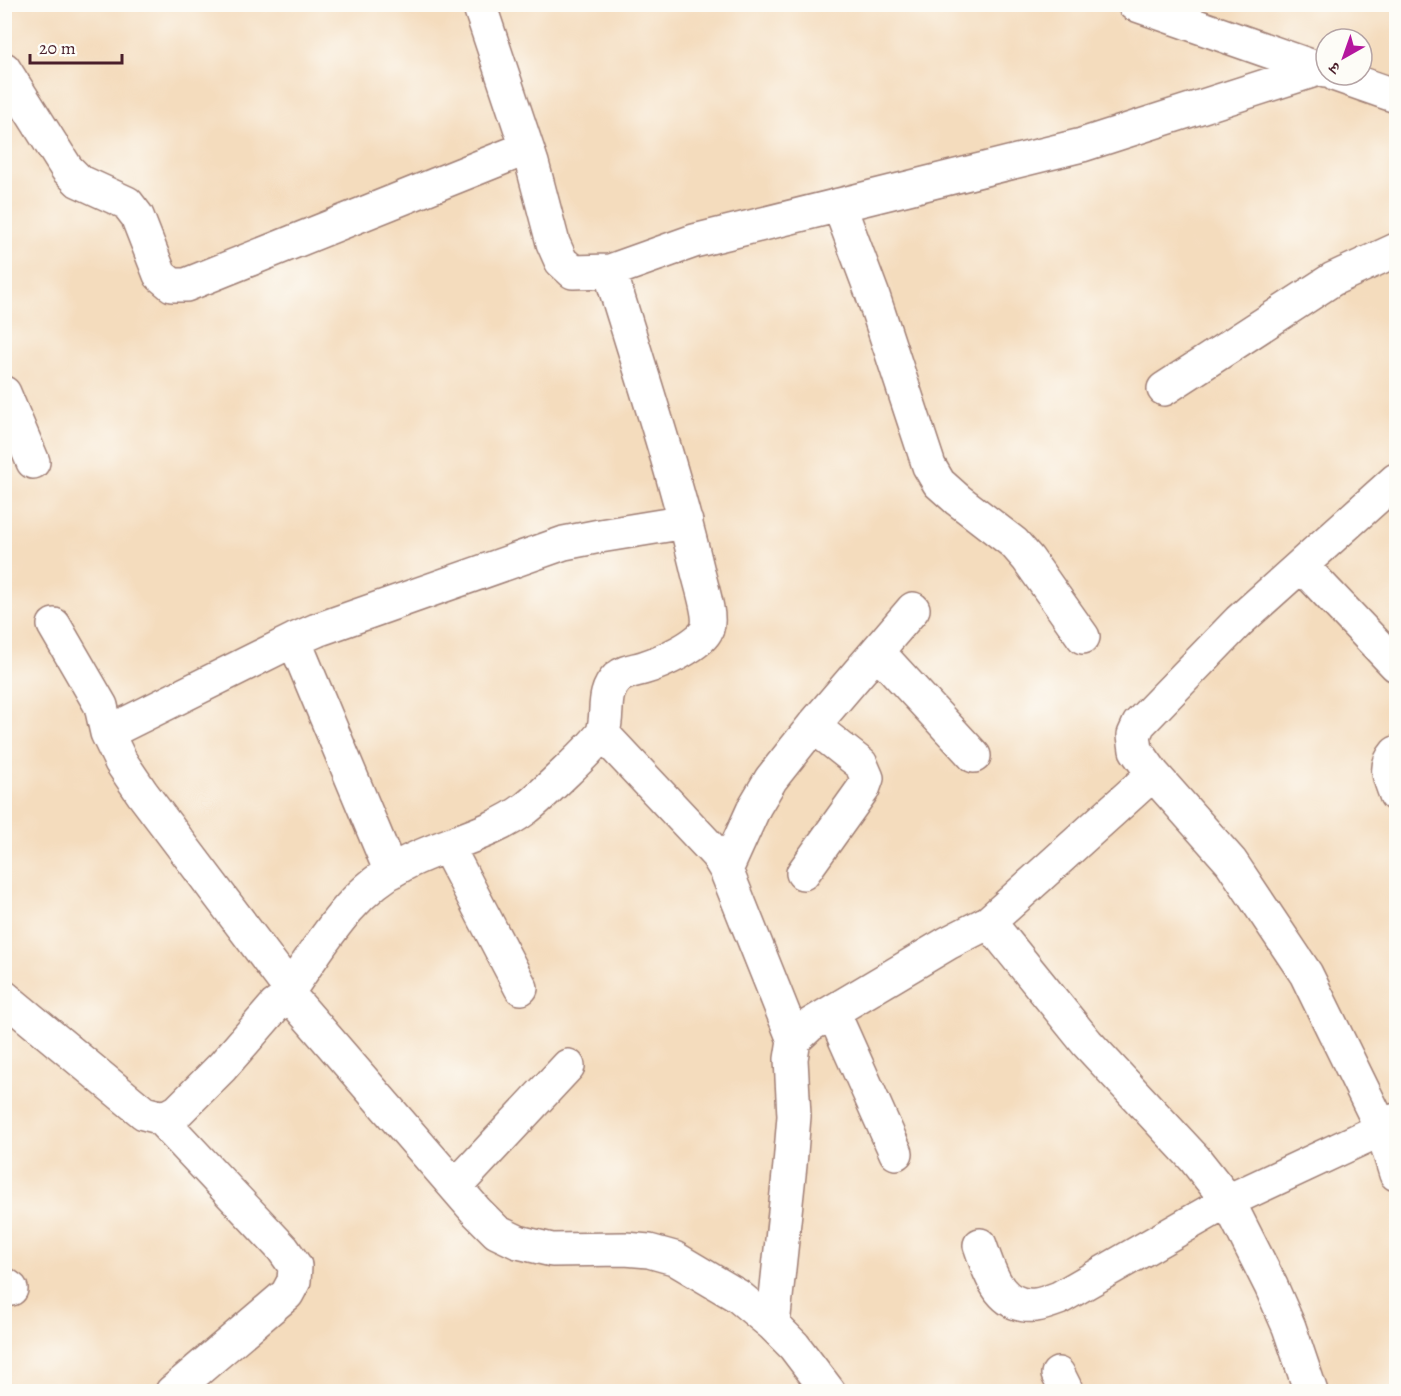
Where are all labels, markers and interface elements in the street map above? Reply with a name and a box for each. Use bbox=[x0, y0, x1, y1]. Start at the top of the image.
scale bar bbox=[30, 27, 122, 65]
north arrow bbox=[1314, 27, 1374, 87]
text: 20 m bbox=[39, 36, 76, 60]
text: उ bbox=[1323, 55, 1346, 79]

